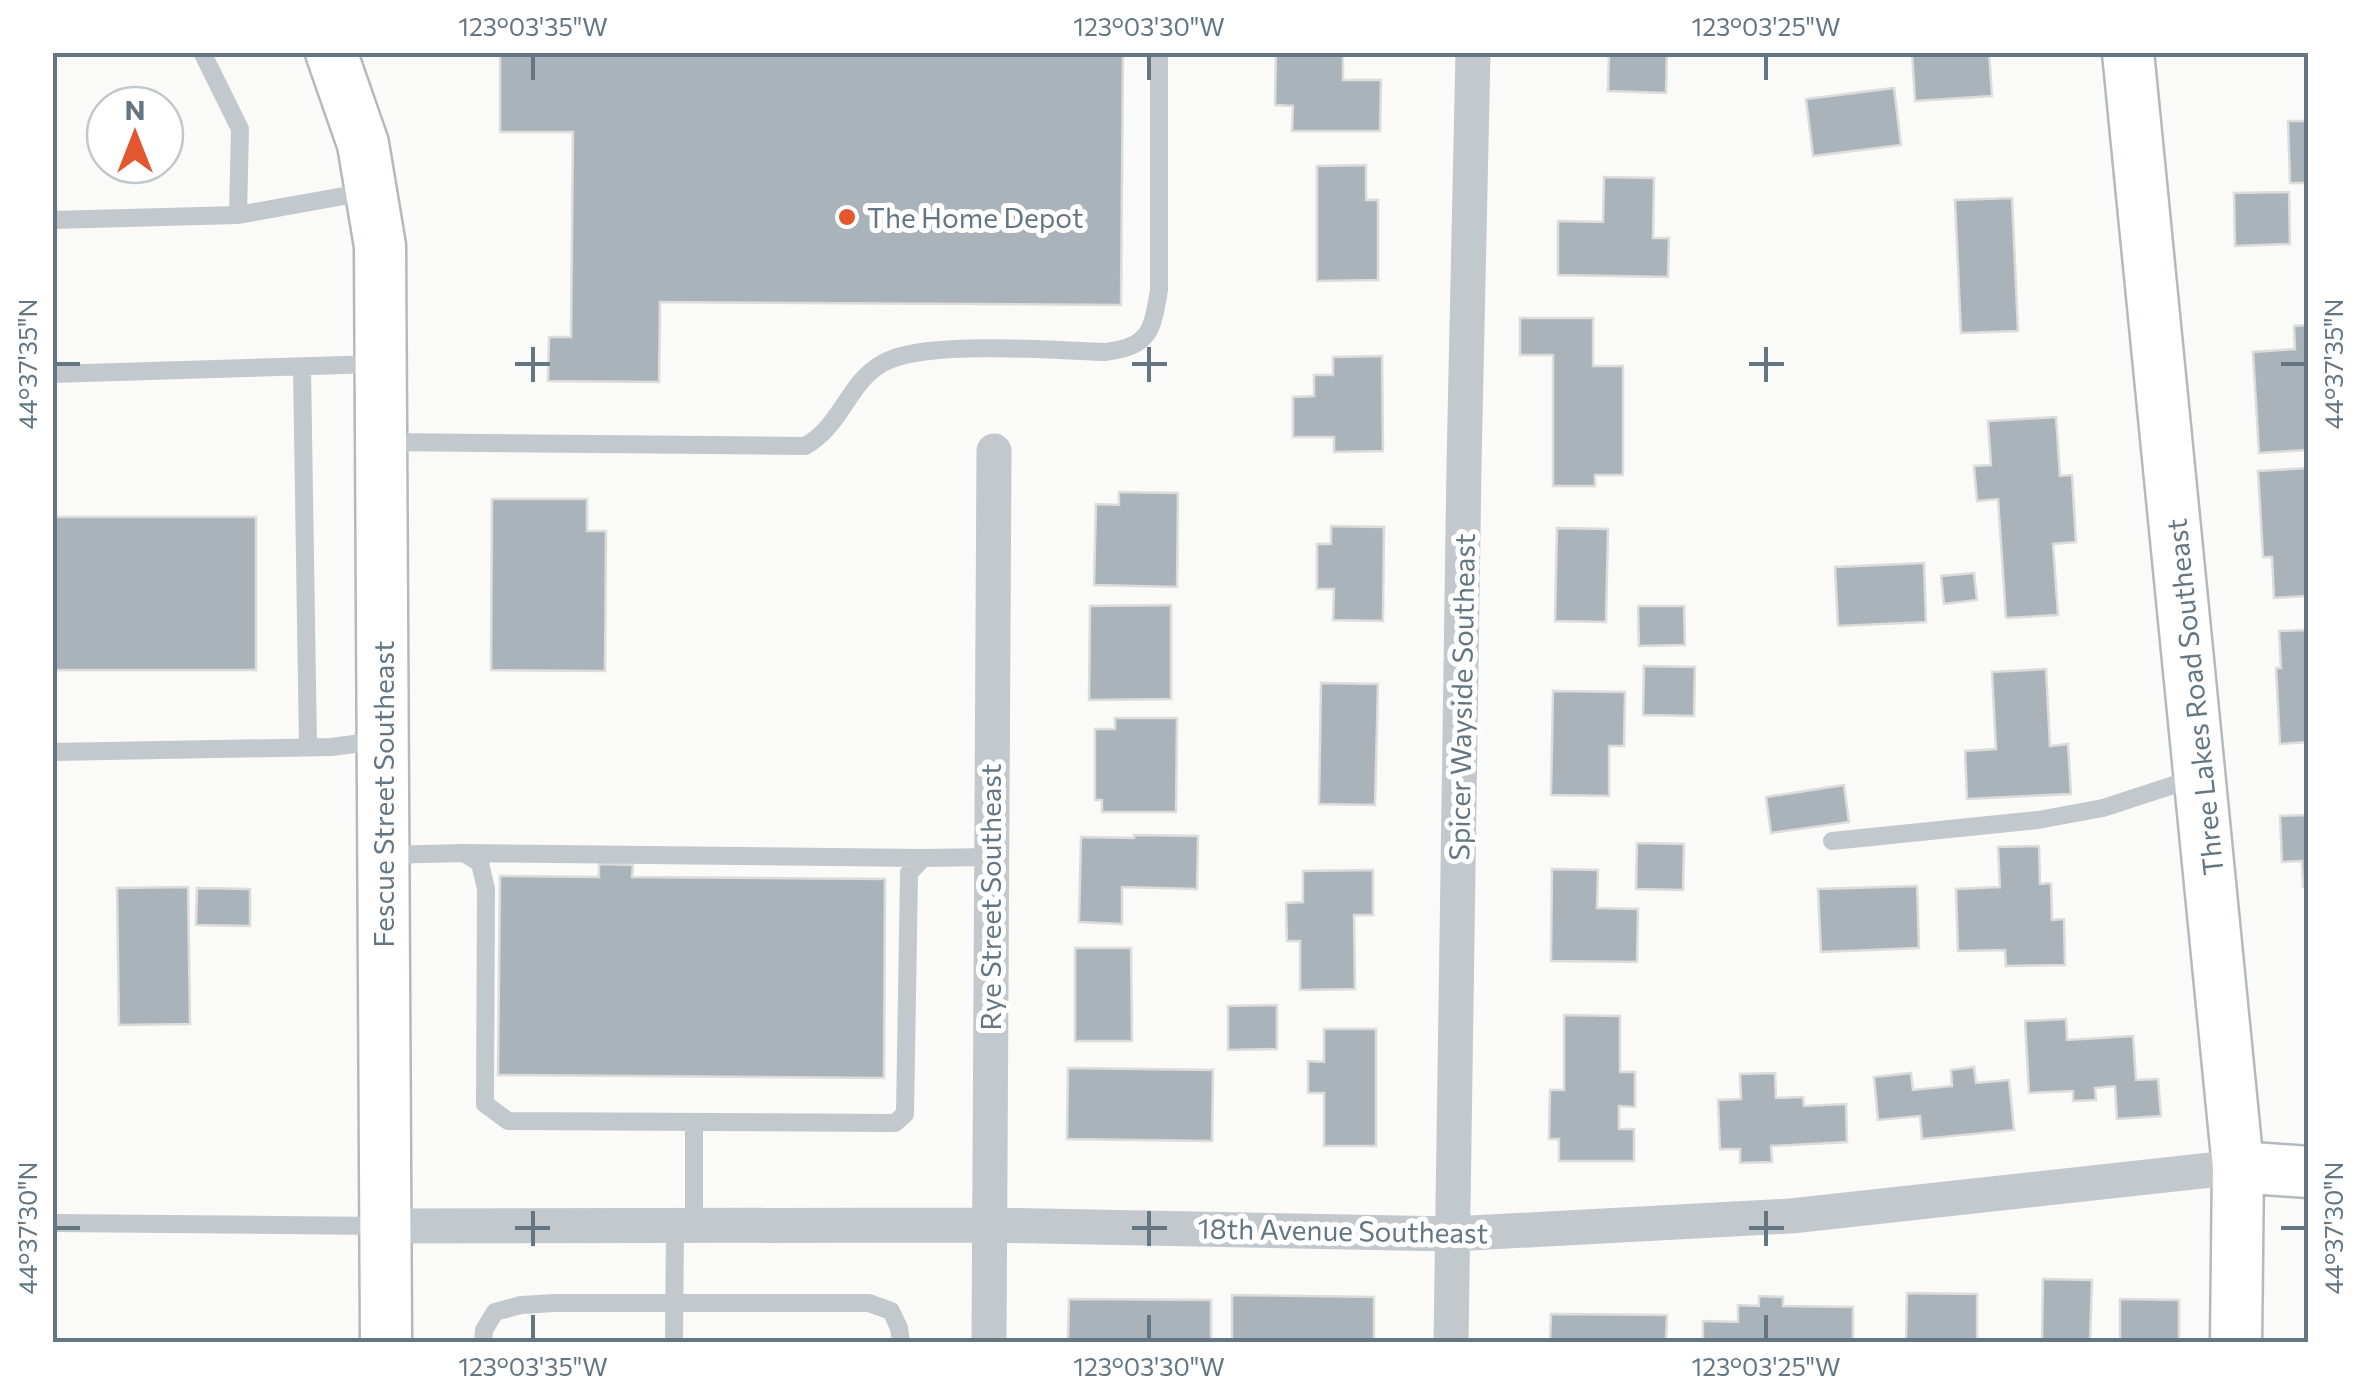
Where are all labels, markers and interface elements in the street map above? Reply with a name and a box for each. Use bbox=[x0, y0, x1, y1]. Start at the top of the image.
text: 123°03'35"W bbox=[458, 11, 608, 41]
text: 123°03'30"W bbox=[1073, 11, 1225, 41]
text: 123°03'25"W bbox=[1691, 11, 1841, 41]
north arrow bbox=[85, 85, 185, 185]
text: N bbox=[125, 92, 146, 126]
place label: The Home Depot bbox=[867, 200, 1083, 234]
marker: The Home Depot bbox=[836, 206, 858, 228]
text: 44°37'35"N bbox=[12, 299, 42, 429]
text: 44°37'35"N bbox=[2318, 299, 2348, 429]
street label: Three Lakes Road Southeast bbox=[2158, 517, 2230, 877]
street label: Spicer Wayside Southeast bbox=[1441, 533, 1481, 861]
street label: Fescue Street Southeast bbox=[366, 641, 400, 947]
street label: Rye Street Southeast bbox=[973, 763, 1007, 1031]
text: 44°37'30"N bbox=[12, 1162, 42, 1294]
text: 44°37'30"N bbox=[2318, 1162, 2348, 1294]
street label: 18th Avenue Southeast bbox=[1198, 1210, 1488, 1250]
text: 123°03'35"W bbox=[458, 1351, 608, 1381]
text: 123°03'30"W bbox=[1073, 1351, 1225, 1381]
text: 123°03'25"W bbox=[1691, 1351, 1841, 1381]

